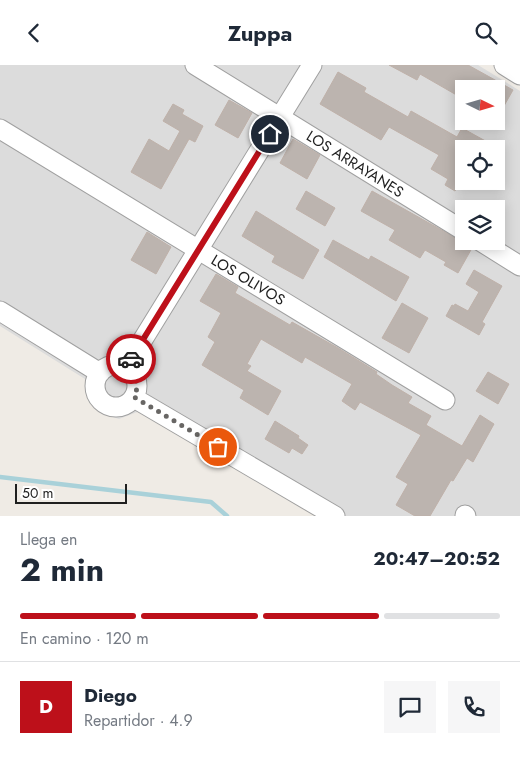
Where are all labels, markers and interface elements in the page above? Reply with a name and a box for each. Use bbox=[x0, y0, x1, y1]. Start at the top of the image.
text: Zuppa bbox=[228, 17, 292, 49]
icon: back bbox=[20, 19, 48, 47]
icon: search bbox=[472, 19, 500, 47]
north arrow bbox=[455, 80, 505, 130]
map controls bbox=[455, 80, 505, 250]
pin bbox=[249, 113, 291, 155]
icon: home bbox=[256, 120, 284, 148]
street label: LOS ARRAYANES bbox=[302, 125, 408, 203]
button: locate bbox=[455, 140, 505, 190]
button: layers bbox=[455, 200, 505, 250]
street label: LOS OLIVOS bbox=[207, 249, 289, 311]
courier bbox=[106, 334, 156, 384]
icon: car bbox=[117, 345, 145, 373]
pin bbox=[197, 426, 239, 468]
icon: bag bbox=[204, 433, 232, 461]
scale bar bbox=[15, 481, 128, 504]
text: 50 m bbox=[22, 483, 53, 503]
text: Llega en bbox=[20, 528, 77, 551]
text: 20:47–20:52 bbox=[373, 545, 500, 572]
text: 2 min bbox=[20, 547, 104, 593]
text: En camino · 120 m bbox=[20, 627, 149, 650]
button: chat bbox=[384, 681, 436, 733]
button: phone bbox=[448, 681, 500, 733]
text: Diego bbox=[84, 682, 137, 709]
text: D bbox=[39, 693, 53, 720]
text: Repartidor · 4.9 bbox=[84, 709, 193, 732]

